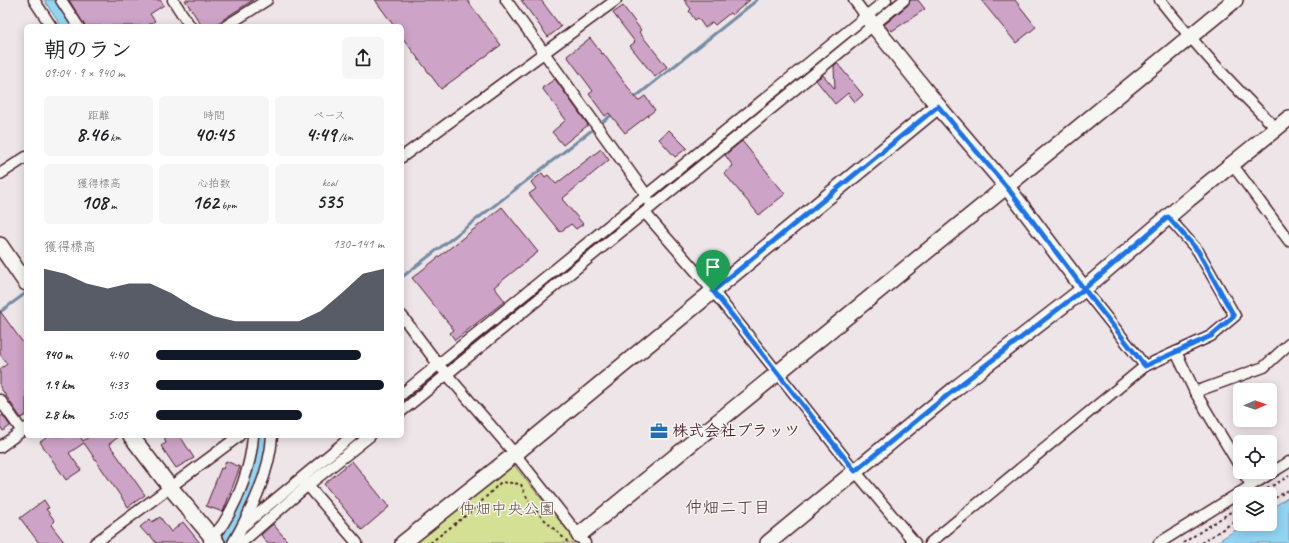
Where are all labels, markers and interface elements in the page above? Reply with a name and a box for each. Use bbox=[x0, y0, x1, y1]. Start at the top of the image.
text: 朝のラン bbox=[44, 36, 132, 64]
button: share bbox=[342, 37, 384, 79]
text: 09:04 · 9 × 940 m bbox=[44, 65, 125, 81]
text: 距離 bbox=[88, 108, 110, 122]
text: 時間 bbox=[203, 108, 225, 122]
text: ペース bbox=[313, 108, 346, 122]
text: 8.46 bbox=[76, 122, 108, 147]
text: 40:45 bbox=[194, 122, 234, 147]
text: 4:49 bbox=[305, 122, 336, 147]
text: km bbox=[108, 130, 121, 144]
text: /km bbox=[336, 130, 353, 144]
text: kcal bbox=[322, 175, 337, 189]
text: 獲得標高 bbox=[77, 176, 121, 190]
text: 心拍数 bbox=[197, 176, 230, 190]
text: 535 bbox=[316, 189, 343, 214]
text: 108 bbox=[81, 190, 108, 215]
text: 162 bbox=[191, 190, 219, 215]
text: m bbox=[108, 198, 117, 212]
text: bpm bbox=[219, 198, 237, 212]
text: 130–141 m bbox=[333, 236, 384, 252]
text: 獲得標高 bbox=[44, 239, 96, 255]
pin bbox=[696, 250, 730, 291]
icon: arrive bbox=[702, 256, 724, 278]
text: 940 m bbox=[44, 347, 72, 363]
text: 4:40 bbox=[108, 347, 128, 363]
text: 1.9 km bbox=[44, 377, 74, 393]
text: 4:33 bbox=[108, 377, 128, 393]
north arrow bbox=[1233, 383, 1277, 427]
map controls bbox=[1233, 383, 1277, 531]
text: 2.8 km bbox=[44, 407, 74, 423]
text: 5:05 bbox=[108, 407, 128, 423]
office icon: 株式会社プラッツ bbox=[649, 421, 669, 441]
place label: 株式会社プラッツ bbox=[672, 421, 800, 441]
button: locate bbox=[1233, 435, 1277, 479]
button: layers bbox=[1233, 487, 1277, 531]
district label: 仲畑二丁目 bbox=[686, 497, 771, 518]
park label: 仲畑中央公園 bbox=[459, 499, 555, 519]

